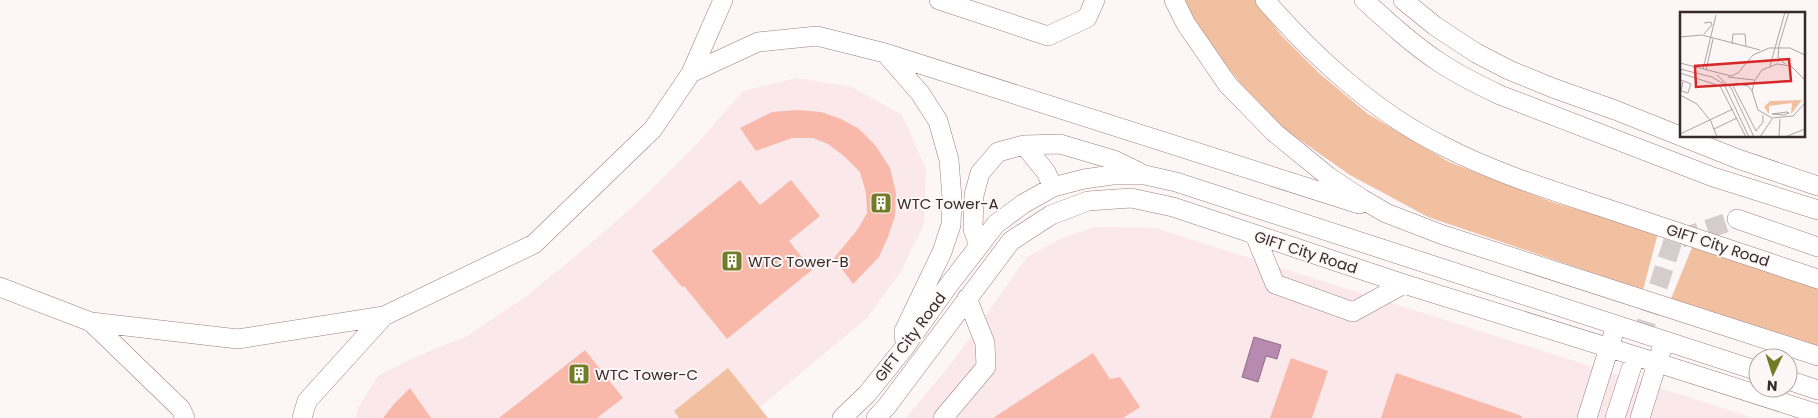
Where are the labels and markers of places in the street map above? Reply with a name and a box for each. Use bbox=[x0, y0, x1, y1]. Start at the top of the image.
building icon: WTC Tower-A bbox=[869, 191, 893, 215]
place label: WTC Tower-A bbox=[897, 193, 999, 214]
building icon: WTC Tower-B bbox=[720, 249, 744, 273]
place label: WTC Tower-B bbox=[748, 251, 849, 272]
building icon: WTC Tower-C bbox=[567, 362, 591, 386]
place label: WTC Tower-C bbox=[595, 364, 698, 385]

